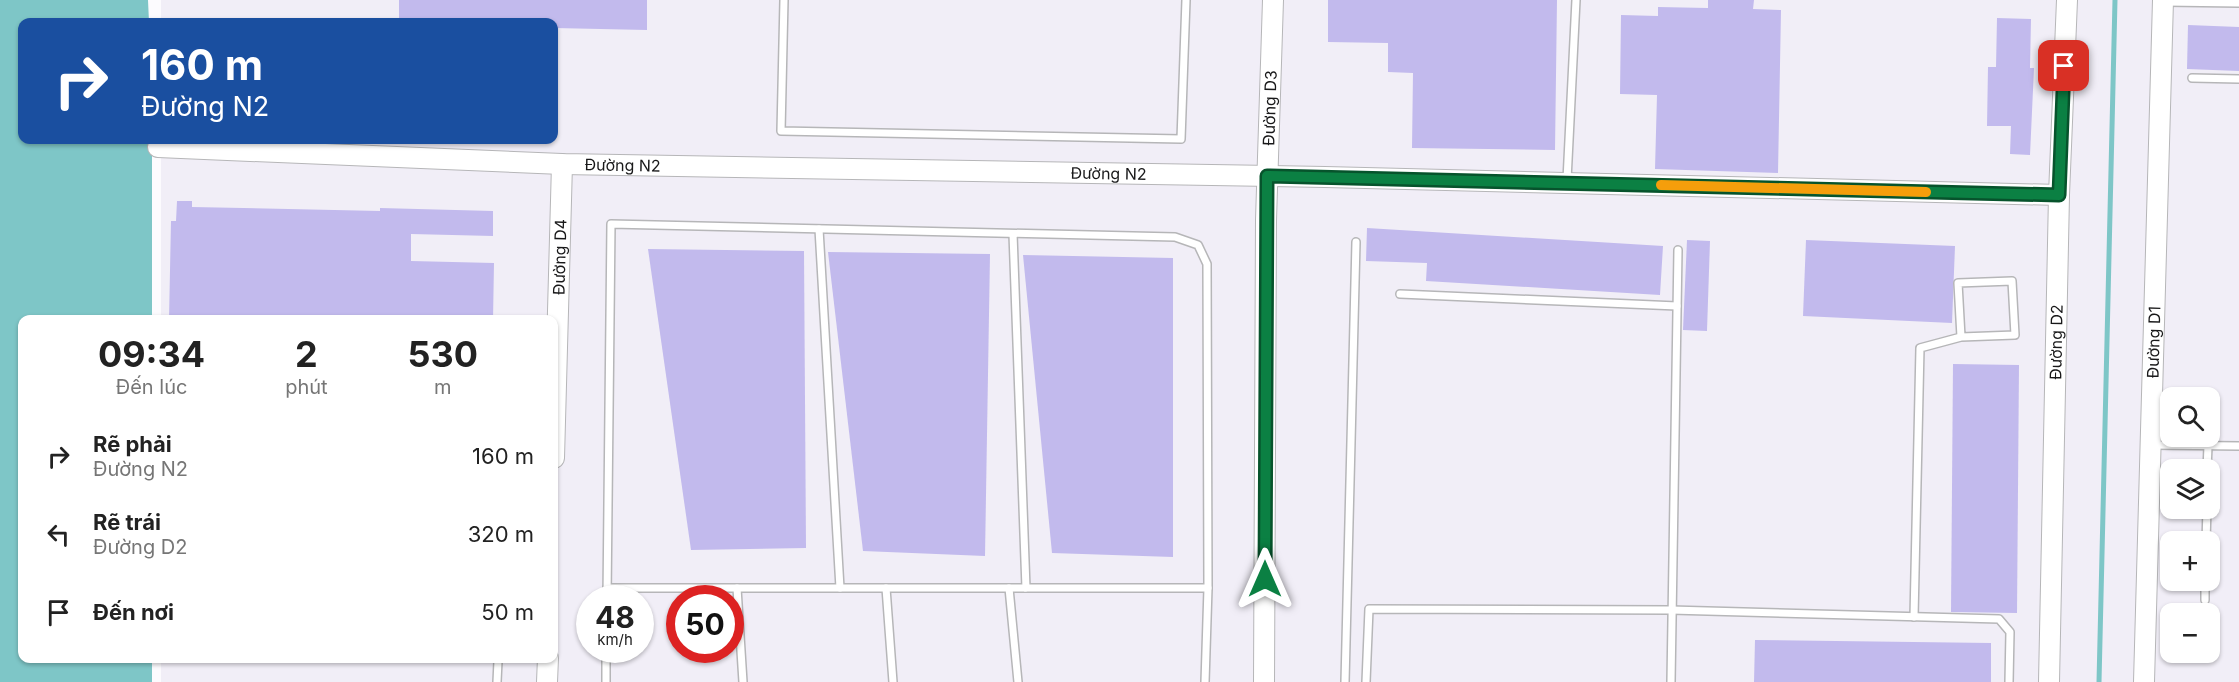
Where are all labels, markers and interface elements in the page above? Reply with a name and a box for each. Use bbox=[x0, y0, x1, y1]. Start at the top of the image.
text: 160 m bbox=[141, 39, 263, 90]
pin bbox=[2038, 40, 2089, 91]
icon: right bbox=[42, 42, 120, 120]
icon: arrive bbox=[2047, 49, 2080, 82]
street label: Đường D3 bbox=[1258, 70, 1281, 146]
text: Đường N2 bbox=[141, 90, 269, 123]
street label: Đường N2 bbox=[584, 154, 661, 176]
street label: Đường N2 bbox=[1070, 163, 1147, 184]
street label: Đường D4 bbox=[548, 219, 570, 295]
street label: Đường D2 bbox=[2045, 304, 2067, 380]
street label: Đường D1 bbox=[2142, 306, 2164, 379]
text: 09:34 bbox=[98, 332, 205, 376]
text: 2 bbox=[295, 332, 318, 376]
text: 530 bbox=[408, 332, 478, 376]
text: Đến lúc bbox=[116, 375, 187, 399]
text: phút bbox=[285, 375, 328, 399]
text: m bbox=[434, 375, 452, 399]
map controls bbox=[2160, 387, 2220, 663]
button: search bbox=[2160, 387, 2220, 447]
text: Rẽ phải bbox=[93, 431, 172, 457]
icon: right bbox=[42, 440, 75, 473]
text: 160 m bbox=[472, 443, 534, 469]
text: Đường N2 bbox=[93, 457, 188, 481]
button: layers bbox=[2160, 459, 2220, 519]
text: Rẽ trái bbox=[93, 509, 161, 535]
icon: left bbox=[42, 518, 75, 551]
text: 320 m bbox=[468, 521, 534, 547]
button: + bbox=[2160, 531, 2220, 591]
text: Đường D2 bbox=[93, 535, 187, 559]
position arrow bbox=[1233, 547, 1297, 611]
speed limit sign: 50 bbox=[666, 585, 744, 663]
icon: arrive bbox=[42, 596, 75, 629]
text: Đến nơi bbox=[93, 599, 174, 625]
text: 50 m bbox=[481, 599, 534, 625]
text: 48 bbox=[595, 599, 635, 635]
button: − bbox=[2160, 603, 2220, 663]
text: km/h bbox=[597, 630, 633, 649]

